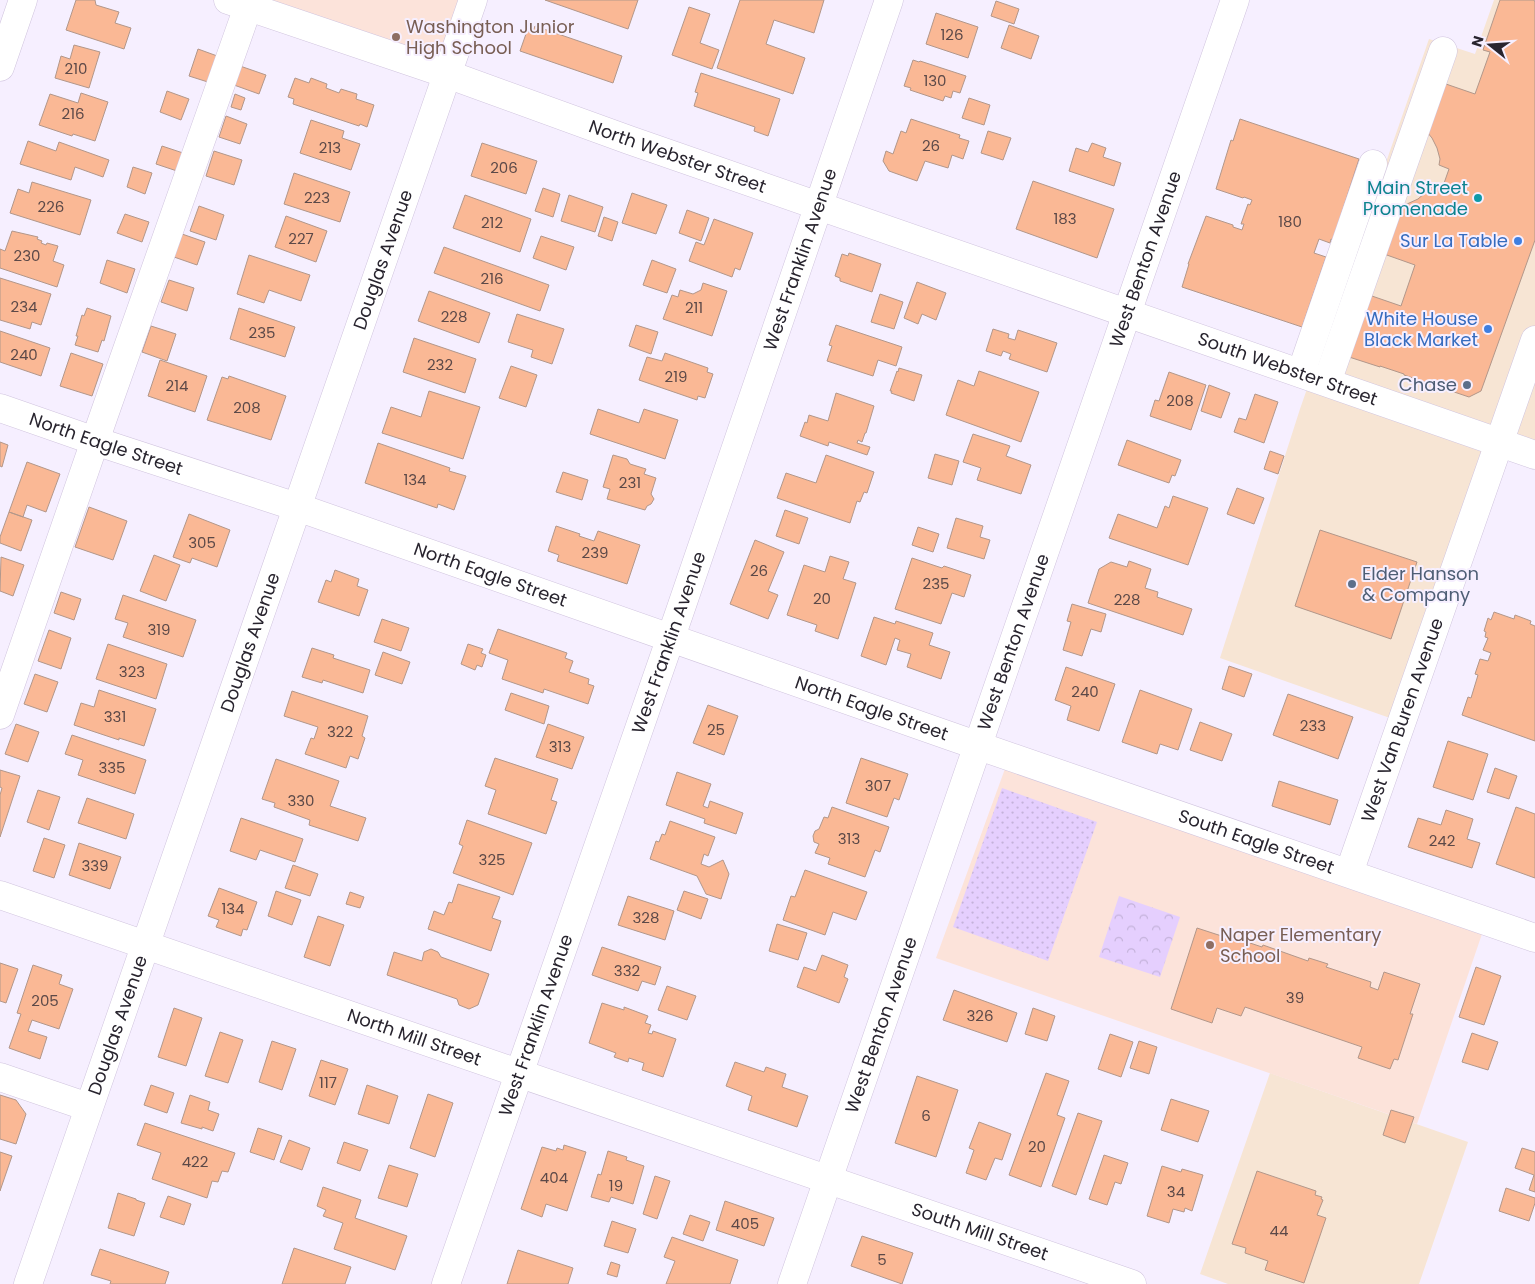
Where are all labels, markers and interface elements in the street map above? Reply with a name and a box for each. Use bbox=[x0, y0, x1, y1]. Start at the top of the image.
place label: Washington Junior High School bbox=[406, 14, 575, 60]
north arrow bbox=[1465, 20, 1515, 70]
house number: 126 bbox=[941, 24, 963, 45]
marker: Washington Junior High School bbox=[390, 31, 402, 43]
text: N bbox=[1466, 33, 1489, 49]
house number: 210 bbox=[65, 58, 87, 79]
house number: 130 bbox=[923, 70, 947, 91]
house number: 216 bbox=[62, 103, 84, 124]
street label: North Webster Street bbox=[586, 114, 770, 199]
house number: 26 bbox=[922, 135, 940, 156]
house number: 213 bbox=[319, 137, 341, 158]
house number: 206 bbox=[490, 157, 518, 178]
street label: West Franklin Avenue bbox=[757, 165, 843, 354]
street label: West Benton Avenue bbox=[1103, 167, 1187, 351]
place label: Main Street Promenade bbox=[1363, 175, 1468, 221]
street label: Douglas Avenue bbox=[347, 186, 418, 333]
house number: 223 bbox=[304, 187, 330, 208]
marker: Main Street Promenade bbox=[1472, 192, 1484, 204]
house number: 226 bbox=[38, 196, 64, 217]
house number: 183 bbox=[1053, 208, 1077, 229]
house number: 180 bbox=[1278, 211, 1302, 232]
house number: 212 bbox=[481, 212, 503, 233]
house number: 227 bbox=[288, 228, 314, 249]
place label: Sur La Table bbox=[1400, 228, 1508, 253]
marker: Sur La Table bbox=[1512, 235, 1524, 247]
house number: 230 bbox=[14, 245, 40, 266]
house number: 216 bbox=[481, 268, 503, 289]
house number: 234 bbox=[11, 296, 37, 317]
house number: 211 bbox=[685, 297, 703, 318]
house number: 228 bbox=[441, 306, 467, 327]
place label: White House Black Market bbox=[1364, 306, 1478, 352]
house number: 235 bbox=[249, 322, 275, 343]
marker: White House Black Market bbox=[1482, 323, 1494, 335]
street label: South Webster Street bbox=[1194, 326, 1381, 411]
house number: 240 bbox=[10, 344, 38, 365]
house number: 232 bbox=[427, 354, 453, 375]
house number: 219 bbox=[665, 366, 687, 387]
place label: Chase bbox=[1399, 372, 1457, 397]
house number: 214 bbox=[166, 375, 188, 396]
marker: Chase bbox=[1461, 379, 1473, 391]
house number: 208 bbox=[1166, 390, 1194, 411]
house number: 208 bbox=[233, 397, 261, 418]
street label: North Eagle Street bbox=[26, 406, 186, 481]
house number: 134 bbox=[403, 469, 427, 490]
house number: 231 bbox=[619, 472, 641, 493]
house number: 305 bbox=[188, 532, 216, 553]
street label: North Eagle Street bbox=[411, 536, 570, 613]
house number: 239 bbox=[582, 542, 608, 563]
street label: West Franklin Avenue bbox=[625, 548, 711, 737]
street label: West Benton Avenue bbox=[971, 550, 1055, 734]
house number: 26 bbox=[750, 560, 768, 581]
place label: Elder Hanson & Company bbox=[1362, 561, 1479, 607]
street label: Douglas Avenue bbox=[214, 569, 286, 716]
house number: 235 bbox=[923, 573, 949, 594]
marker: Elder Hanson & Company bbox=[1346, 578, 1358, 590]
house number: 20 bbox=[813, 588, 831, 609]
house number: 228 bbox=[1114, 589, 1140, 610]
street label: West Van Buren Avenue bbox=[1355, 614, 1449, 825]
house number: 319 bbox=[147, 619, 171, 640]
house number: 323 bbox=[119, 661, 145, 682]
street label: North Eagle Street bbox=[792, 670, 952, 746]
house number: 240 bbox=[1071, 681, 1099, 702]
house number: 331 bbox=[104, 706, 126, 727]
house number: 233 bbox=[1300, 715, 1326, 736]
house number: 25 bbox=[707, 719, 725, 740]
house number: 322 bbox=[327, 721, 353, 742]
house number: 313 bbox=[549, 736, 571, 757]
house number: 335 bbox=[98, 757, 126, 778]
house number: 307 bbox=[865, 775, 891, 796]
house number: 330 bbox=[287, 790, 315, 811]
street label: South Eagle Street bbox=[1175, 803, 1338, 880]
house number: 313 bbox=[838, 828, 860, 849]
house number: 242 bbox=[1429, 830, 1455, 851]
house number: 325 bbox=[479, 849, 505, 870]
house number: 339 bbox=[81, 855, 109, 876]
house number: 134 bbox=[221, 898, 245, 919]
house number: 328 bbox=[633, 907, 659, 928]
place label: Naper Elementary School bbox=[1220, 922, 1381, 968]
street label: West Franklin Avenue bbox=[492, 931, 579, 1119]
street label: West Benton Avenue bbox=[839, 933, 923, 1117]
marker: Naper Elementary School bbox=[1204, 939, 1216, 951]
street label: Douglas Avenue bbox=[81, 952, 153, 1098]
house number: 332 bbox=[614, 960, 640, 981]
house number: 39 bbox=[1286, 987, 1304, 1008]
house number: 205 bbox=[31, 990, 59, 1011]
street label: North Mill Street bbox=[344, 1002, 485, 1071]
house number: 326 bbox=[967, 1005, 994, 1026]
house number: 117 bbox=[319, 1072, 337, 1093]
house number: 6 bbox=[921, 1105, 931, 1126]
house number: 20 bbox=[1028, 1136, 1046, 1157]
house number: 422 bbox=[182, 1151, 208, 1172]
house number: 404 bbox=[540, 1167, 568, 1188]
house number: 19 bbox=[609, 1175, 623, 1196]
house number: 34 bbox=[1167, 1181, 1185, 1202]
street label: South Mill Street bbox=[908, 1196, 1052, 1266]
house number: 405 bbox=[731, 1213, 759, 1234]
house number: 44 bbox=[1270, 1220, 1288, 1241]
house number: 5 bbox=[877, 1249, 887, 1270]

